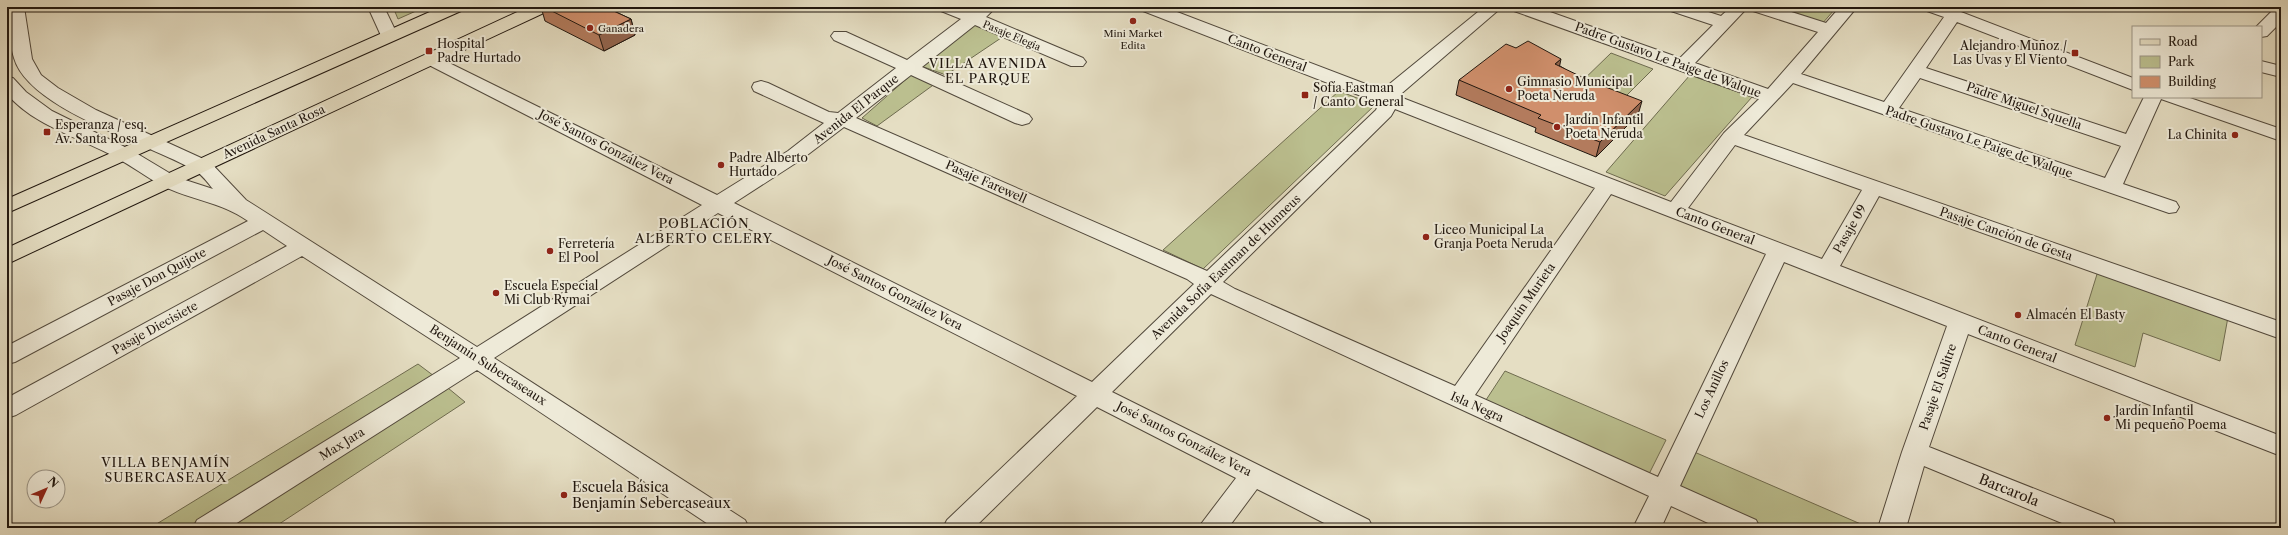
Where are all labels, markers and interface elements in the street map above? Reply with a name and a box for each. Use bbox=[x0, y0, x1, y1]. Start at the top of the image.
marker: Mini Market Edita bbox=[1128, 16, 1138, 26]
street label: Pasaje Elegia bbox=[981, 17, 1043, 54]
street label: Padre Gustavo Le Paige de Walque bbox=[1573, 19, 1764, 100]
place label: Ganadera bbox=[598, 22, 645, 35]
marker: Ganadera bbox=[585, 23, 595, 33]
legend bbox=[2132, 26, 2262, 98]
place label: Mini Market Edita bbox=[1103, 27, 1163, 52]
street label: Canto General bbox=[1226, 31, 1309, 75]
text: Road bbox=[2168, 34, 2198, 49]
place label: Hospital Padre Hurtado bbox=[437, 36, 521, 65]
place label: Alejandro Muñoz / Las Uvas y El Viento bbox=[1953, 38, 2067, 67]
marker: Hospital Padre Hurtado bbox=[424, 46, 434, 56]
marker: Alejandro Muñoz / Las Uvas y El Viento bbox=[2070, 48, 2080, 58]
text: Park bbox=[2168, 54, 2195, 69]
district label: VILLA AVENIDA EL PARQUE bbox=[928, 55, 1047, 86]
street label: Avenida El Parque bbox=[809, 70, 902, 147]
place label: Gimnasio Municipal Poeta Neruda bbox=[1517, 74, 1633, 103]
text: Building bbox=[2168, 74, 2216, 89]
street label: Padre Miguel Squella bbox=[1964, 79, 2085, 133]
place label: Sofía Eastman / Canto General bbox=[1313, 80, 1404, 109]
marker: Gimnasio Municipal Poeta Neruda bbox=[1504, 84, 1514, 94]
marker: Sofía Eastman / Canto General bbox=[1300, 90, 1310, 100]
street label: Avenida Santa Rosa bbox=[219, 101, 328, 162]
street label: Padre Gustavo Le Paige de Walque bbox=[1883, 102, 2075, 181]
street label: José Santos González Vera bbox=[534, 105, 677, 187]
place label: Jardín Infantil Poeta Neruda bbox=[1563, 112, 1644, 141]
place label: Esperanza / esq. Av. Santa Rosa bbox=[54, 117, 147, 146]
marker: Jardín Infantil Poeta Neruda bbox=[1552, 122, 1562, 132]
marker: Esperanza / esq. Av. Santa Rosa bbox=[42, 127, 52, 137]
place label: La Chinita bbox=[2168, 127, 2228, 142]
marker: La Chinita bbox=[2230, 130, 2240, 140]
place label: Padre Alberto Hurtado bbox=[729, 150, 808, 179]
street label: Pasaje Farewell bbox=[943, 157, 1030, 206]
marker: Padre Alberto Hurtado bbox=[716, 160, 726, 170]
street label: Avenida Sofía Eastman de Hunneus bbox=[1147, 191, 1304, 343]
street label: Pasaje 09 bbox=[1830, 202, 1869, 256]
street label: Canto General bbox=[1674, 204, 1757, 248]
street label: Pasaje Canción de Gesta bbox=[1938, 204, 2075, 264]
district label: POBLACIÓN ALBERTO CELERY bbox=[634, 215, 773, 246]
place label: Liceo Municipal La Granja Poeta Neruda bbox=[1434, 222, 1554, 251]
marker: Liceo Municipal La Granja Poeta Neruda bbox=[1421, 232, 1431, 242]
place label: Ferretería El Pool bbox=[558, 236, 615, 265]
street label: Pasaje Don Quijote bbox=[105, 244, 209, 309]
marker: Ferretería El Pool bbox=[545, 246, 555, 256]
street label: José Santos González Vera bbox=[823, 251, 966, 333]
street label: Joaquín Murieta bbox=[1492, 259, 1559, 345]
place label: Escuela Especial Mi Club Rymai bbox=[504, 278, 599, 307]
marker: Escuela Especial Mi Club Rymai bbox=[491, 288, 501, 298]
street label: Pasaje Diecisiete bbox=[109, 298, 200, 357]
place label: Almacén El Basty bbox=[2025, 307, 2126, 322]
marker: Almacén El Basty bbox=[2013, 310, 2023, 320]
street label: Benjamín Subercaseaux bbox=[427, 321, 550, 408]
street label: Canto General bbox=[1976, 322, 2059, 366]
street label: Pasaje El Salitre bbox=[1916, 341, 1959, 432]
street label: Los Anillos bbox=[1691, 357, 1732, 420]
street label: Isla Negra bbox=[1448, 388, 1507, 425]
street label: José Santos González Vera bbox=[1112, 397, 1255, 479]
place label: Jardín Infantil Mi pequeño Poema bbox=[2113, 403, 2227, 432]
marker: Jardín Infantil Mi pequeño Poema bbox=[2102, 413, 2112, 423]
street label: Max Jara bbox=[316, 424, 368, 463]
district label: VILLA BENJAMÍN SUBERCASEAUX bbox=[100, 454, 231, 485]
north arrow bbox=[26, 469, 66, 509]
street label: Barcarola bbox=[1976, 470, 2042, 510]
text: N bbox=[45, 474, 62, 491]
place label: Escuela Básica Benjamín Sebercaseaux bbox=[572, 478, 731, 512]
marker: Escuela Básica Benjamín Sebercaseaux bbox=[559, 490, 569, 500]

